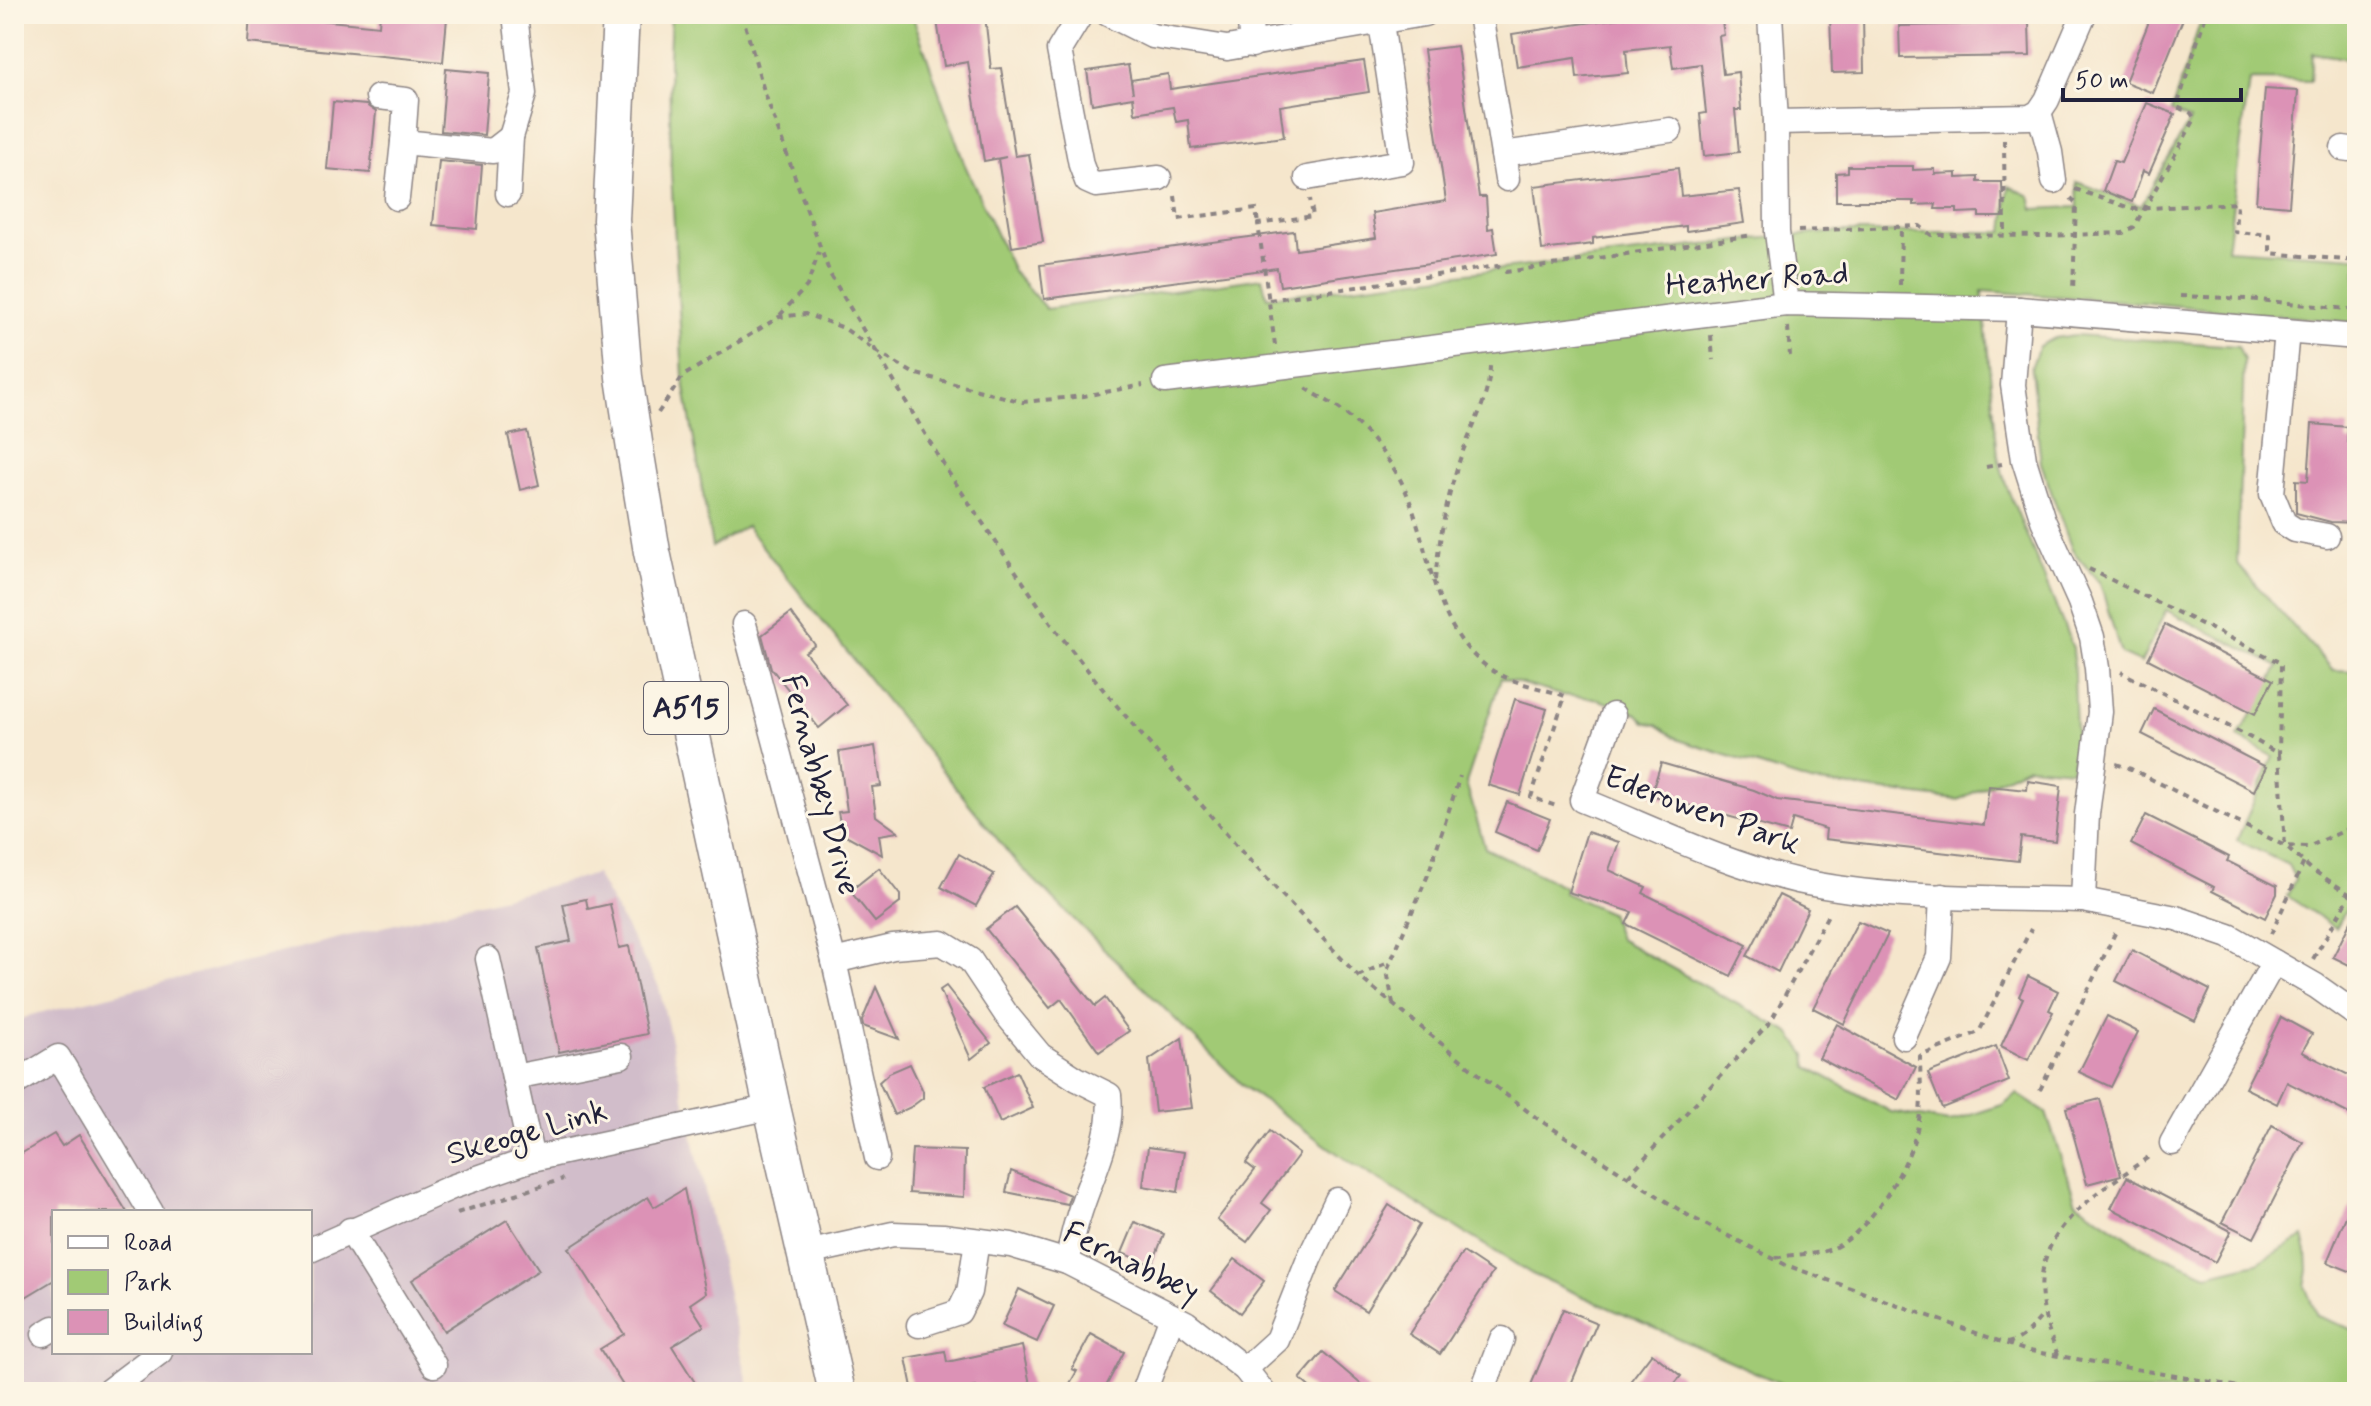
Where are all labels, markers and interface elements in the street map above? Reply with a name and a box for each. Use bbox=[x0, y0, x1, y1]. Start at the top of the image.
scale bar bbox=[2063, 52, 2241, 102]
text: 50 m bbox=[2075, 66, 2129, 97]
street label: Heather Road bbox=[1664, 253, 1850, 307]
street label: Fernabbey Drive bbox=[770, 670, 870, 900]
road number: A515 bbox=[644, 682, 728, 734]
street label: Ederowen Park bbox=[1598, 756, 1806, 866]
street label: Skeoge Link bbox=[442, 1090, 613, 1178]
legend bbox=[52, 1210, 312, 1354]
street label: Fernabbey bbox=[1056, 1212, 1206, 1314]
text: Road bbox=[124, 1228, 172, 1259]
text: Park bbox=[124, 1268, 172, 1299]
text: Building bbox=[124, 1308, 204, 1342]

